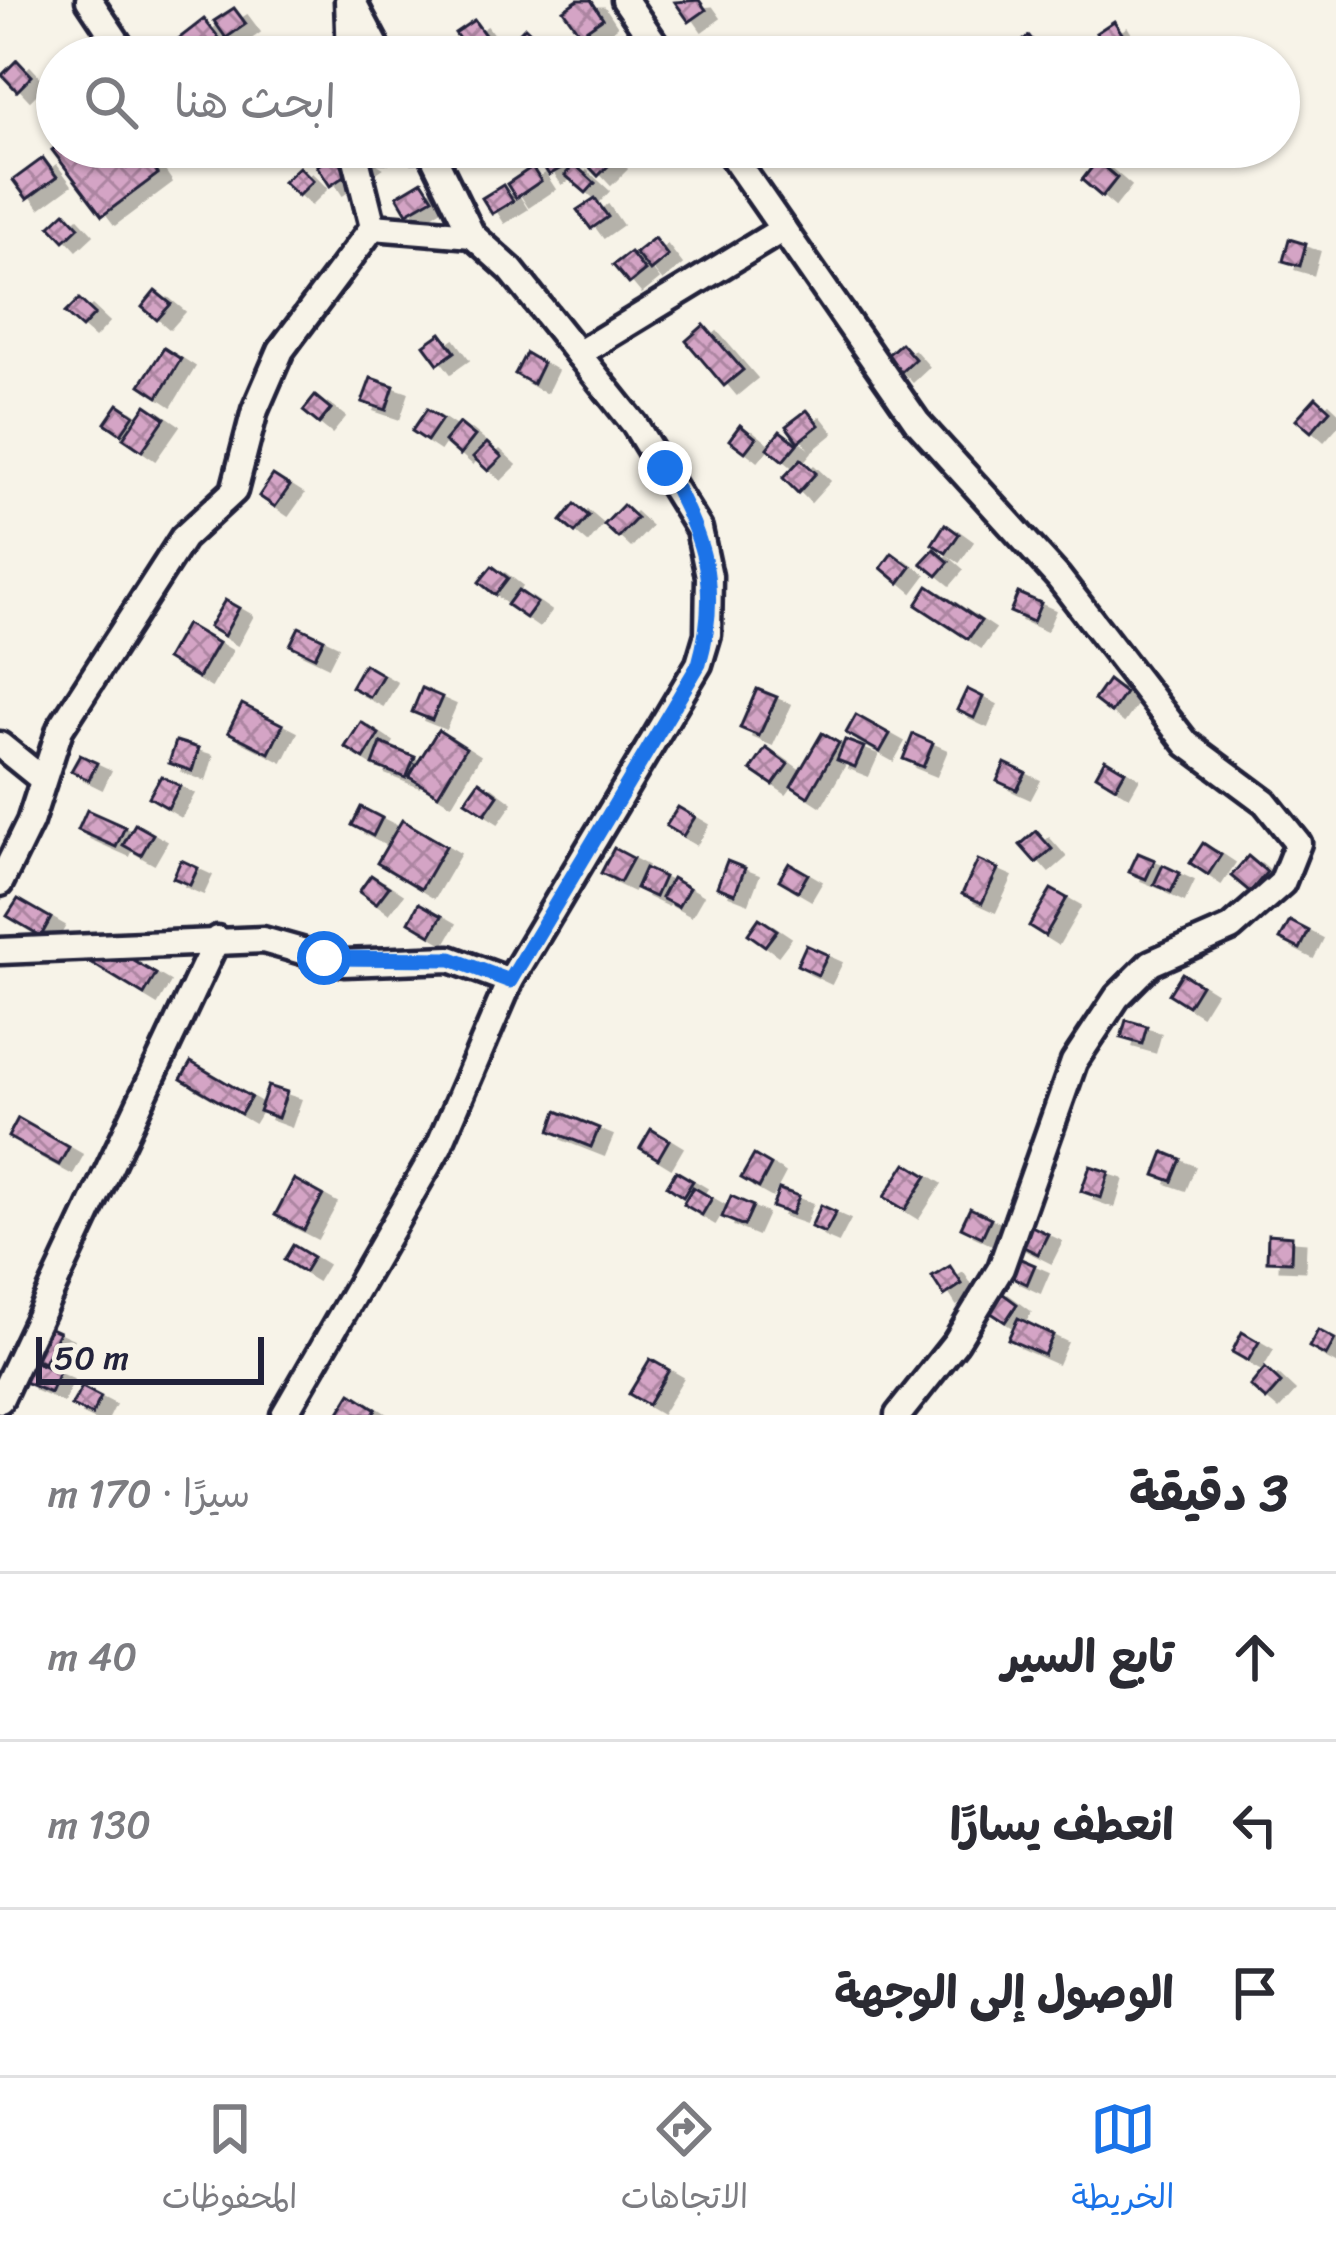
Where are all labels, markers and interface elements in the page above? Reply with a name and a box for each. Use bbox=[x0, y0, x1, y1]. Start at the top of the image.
search box bbox=[36, 36, 1300, 168]
text: ابحث هنا bbox=[174, 62, 336, 142]
icon: search bbox=[78, 69, 144, 135]
route end bbox=[638, 441, 692, 495]
route start bbox=[297, 931, 351, 985]
text: 50 m bbox=[54, 1329, 129, 1387]
scale bar bbox=[36, 1331, 264, 1384]
text: 3 دقيقة bbox=[1129, 1448, 1288, 1538]
text: سيرًا · 170 m bbox=[48, 1459, 250, 1528]
text: تابع السير bbox=[1002, 1617, 1174, 1697]
text: 40 m bbox=[48, 1622, 137, 1691]
icon: ahead bbox=[1222, 1624, 1288, 1690]
text: انعطف يسارًا bbox=[950, 1785, 1174, 1865]
text: 130 m bbox=[48, 1790, 151, 1859]
icon: left bbox=[1222, 1792, 1288, 1858]
text: الوصول إلى الوجهة bbox=[834, 1953, 1174, 2033]
icon: arrive bbox=[1222, 1960, 1288, 2026]
tab: المحفوظات bbox=[162, 2096, 298, 2226]
tab: الاتجاهات bbox=[621, 2096, 748, 2226]
tab: الخريطة bbox=[1071, 2096, 1174, 2226]

